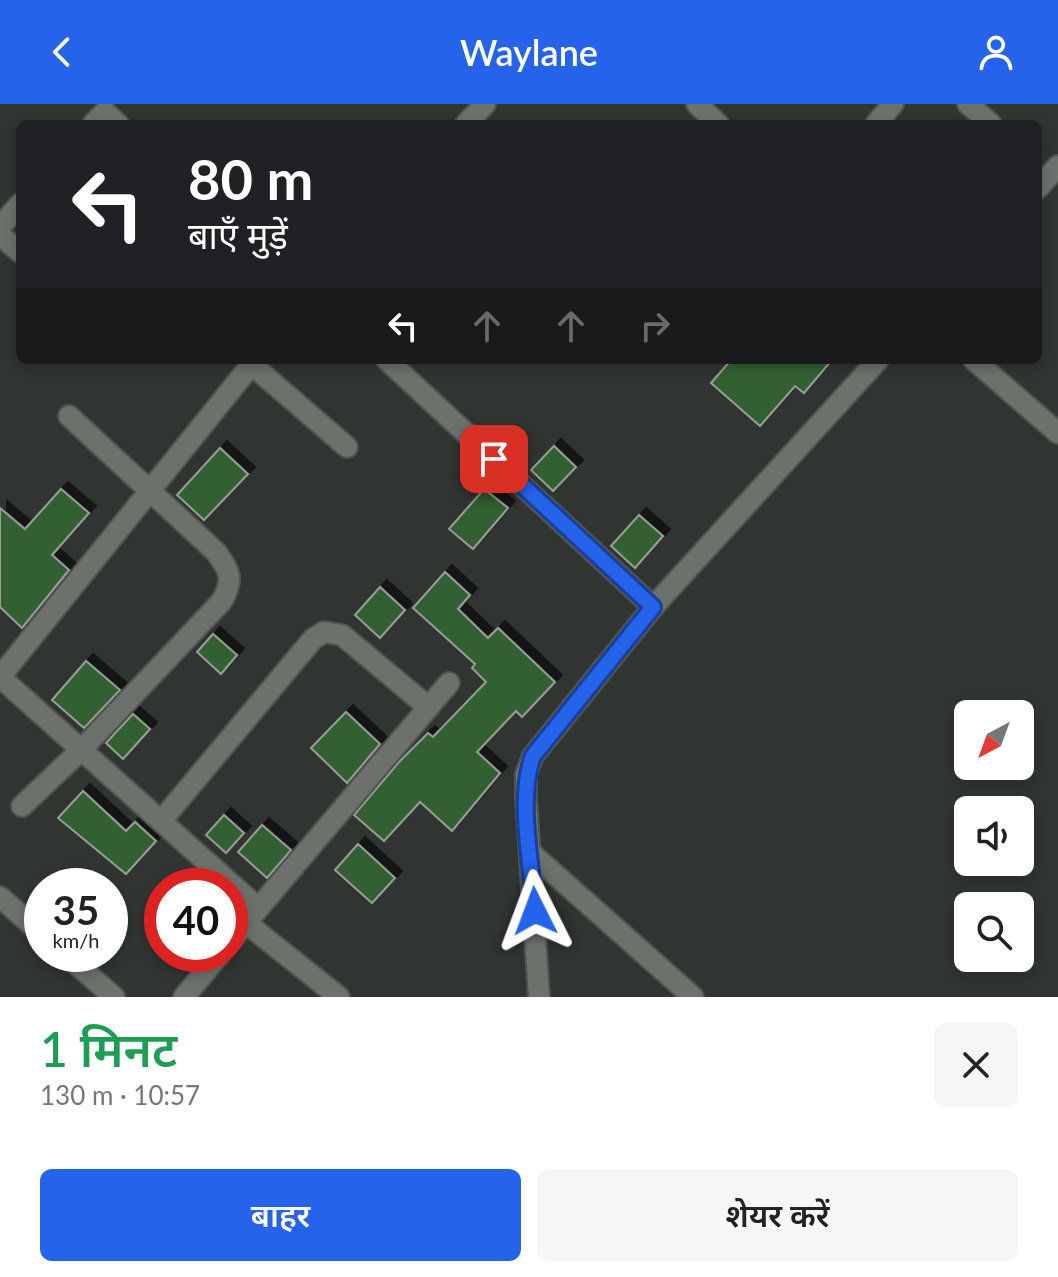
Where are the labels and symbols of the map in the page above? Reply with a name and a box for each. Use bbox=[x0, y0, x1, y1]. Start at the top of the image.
pin bbox=[460, 425, 528, 493]
north arrow bbox=[954, 700, 1034, 780]
speed limit sign: 40 bbox=[144, 868, 248, 972]
position arrow bbox=[493, 869, 577, 953]

